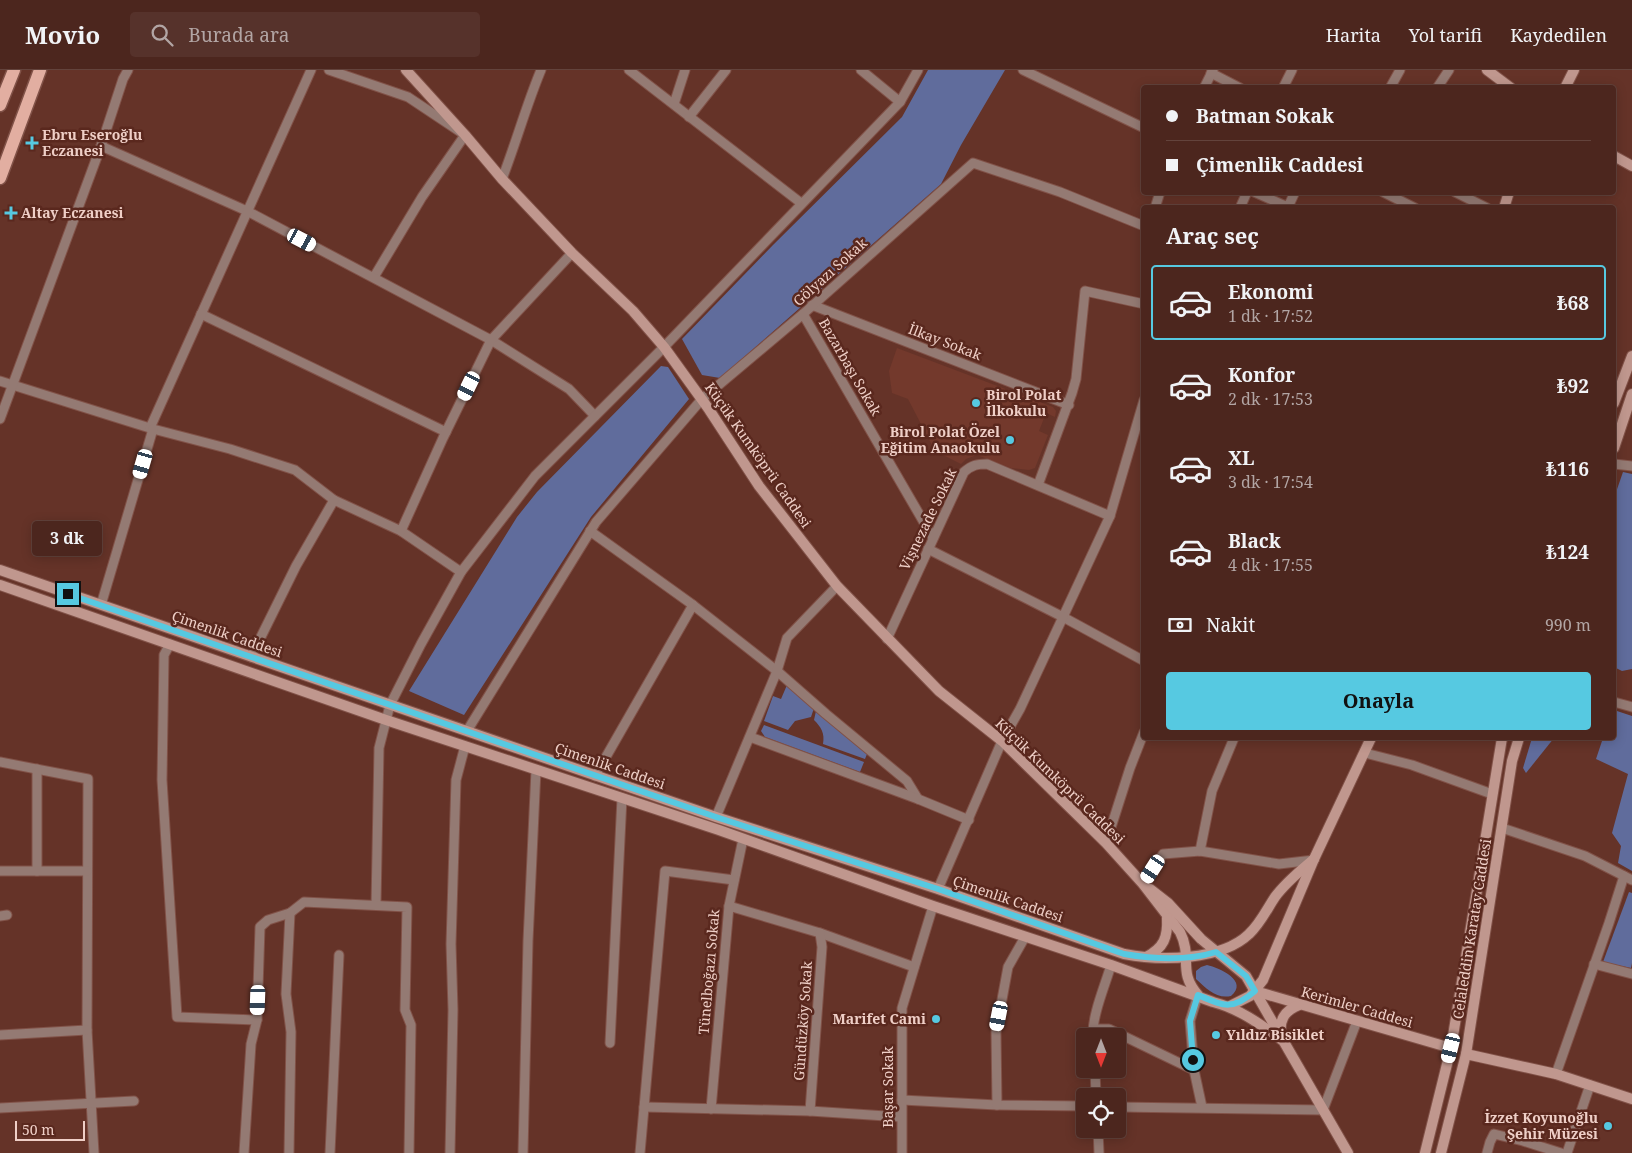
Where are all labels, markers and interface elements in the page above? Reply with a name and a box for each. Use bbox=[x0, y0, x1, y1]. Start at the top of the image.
search box bbox=[130, 12, 480, 57]
text: Movio bbox=[25, 18, 100, 51]
icon: search bbox=[148, 21, 176, 49]
text: Burada ara bbox=[188, 22, 289, 48]
text: Harita bbox=[1326, 23, 1381, 47]
text: Yol tarifi bbox=[1409, 23, 1482, 47]
text: Kaydedilen bbox=[1510, 23, 1607, 47]
text: Batman Sokak bbox=[1196, 103, 1334, 129]
place label: Ebru Eseroğlu Eczanesi bbox=[42, 125, 142, 160]
marker: Ebru Eseroğlu Eczanesi bbox=[26, 137, 38, 149]
text: Çimenlik Caddesi bbox=[1196, 152, 1364, 178]
place label: Altay Eczanesi bbox=[21, 203, 123, 222]
marker: Altay Eczanesi bbox=[5, 207, 17, 219]
text: Araç seç bbox=[1166, 220, 1259, 250]
car bbox=[285, 226, 318, 254]
street label: Gölyazı Sokak bbox=[789, 233, 871, 310]
text: Ekonomi bbox=[1228, 279, 1314, 305]
icon: car bbox=[1168, 280, 1213, 325]
text: ₺68 bbox=[1557, 290, 1589, 316]
text: 1 dk · 17:52 bbox=[1228, 305, 1313, 327]
street label: Bazarbaşı Sokak bbox=[815, 315, 886, 420]
street label: İlkay Sokak bbox=[906, 319, 985, 364]
text: Konfor bbox=[1228, 362, 1295, 388]
icon: car bbox=[1168, 363, 1213, 408]
car bbox=[455, 369, 482, 403]
text: ₺92 bbox=[1557, 373, 1589, 399]
street label: Küçük Kumköprü Caddesi bbox=[701, 378, 816, 532]
place label: Birol Polat İlkokulu bbox=[986, 385, 1062, 420]
text: 2 dk · 17:53 bbox=[1228, 388, 1313, 410]
marker: Birol Polat İlkokulu bbox=[970, 397, 982, 409]
place label: Birol Polat Özel Eğitim Anaokulu bbox=[881, 422, 1000, 457]
marker: Birol Polat Özel Eğitim Anaokulu bbox=[1004, 434, 1016, 446]
text: XL bbox=[1228, 445, 1254, 471]
icon: car bbox=[1168, 446, 1213, 491]
car bbox=[131, 448, 154, 480]
text: ₺116 bbox=[1546, 456, 1589, 482]
street label: Vişnezade Sokak bbox=[895, 464, 961, 573]
text: 3 dk · 17:54 bbox=[1228, 471, 1313, 493]
callout: 3 dk bbox=[33, 522, 103, 556]
text: 3 dk bbox=[50, 527, 84, 549]
text: Black bbox=[1228, 528, 1281, 554]
icon: car bbox=[1168, 529, 1213, 574]
text: ₺124 bbox=[1546, 539, 1589, 565]
text: 4 dk · 17:55 bbox=[1228, 554, 1313, 576]
route end bbox=[57, 583, 79, 605]
street label: Çimenlik Caddesi bbox=[169, 606, 285, 661]
icon: cash bbox=[1166, 611, 1194, 639]
text: Nakit bbox=[1206, 612, 1255, 638]
text: 990 m bbox=[1545, 614, 1591, 636]
button: Onayla bbox=[1166, 672, 1591, 730]
street label: Küçük Kumköprü Caddesi bbox=[991, 714, 1130, 848]
street label: Çimenlik Caddesi bbox=[552, 738, 668, 793]
street label: Celaleddin Karatay Caddesi bbox=[1448, 837, 1495, 1020]
car bbox=[1138, 852, 1167, 886]
street label: Çimenlik Caddesi bbox=[950, 871, 1066, 926]
street label: Tünelboğazı Sokak bbox=[694, 908, 724, 1035]
street label: Gündüzköy Sokak bbox=[789, 960, 816, 1081]
street label: Kerimler Caddesi bbox=[1299, 981, 1416, 1032]
car bbox=[249, 985, 266, 1015]
car bbox=[988, 1000, 1009, 1032]
place label: Marifet Cami bbox=[833, 1009, 926, 1028]
marker: Marifet Cami bbox=[930, 1013, 942, 1025]
place label: Yıldız Bisiklet bbox=[1226, 1025, 1324, 1044]
north arrow bbox=[1076, 1028, 1126, 1078]
map controls bbox=[1076, 1028, 1126, 1138]
marker: Yıldız Bisiklet bbox=[1210, 1029, 1222, 1041]
car bbox=[1440, 1032, 1461, 1064]
street label: Başar Sokak bbox=[878, 1045, 897, 1128]
route start bbox=[1182, 1049, 1204, 1071]
button: locate bbox=[1076, 1088, 1126, 1138]
place label: İzzet Koyunoğlu Şehir Müzesi bbox=[1484, 1108, 1598, 1143]
scale bar bbox=[15, 1118, 85, 1141]
text: 50 m bbox=[22, 1120, 55, 1139]
marker: İzzet Koyunoğlu Şehir Müzesi bbox=[1602, 1120, 1614, 1132]

